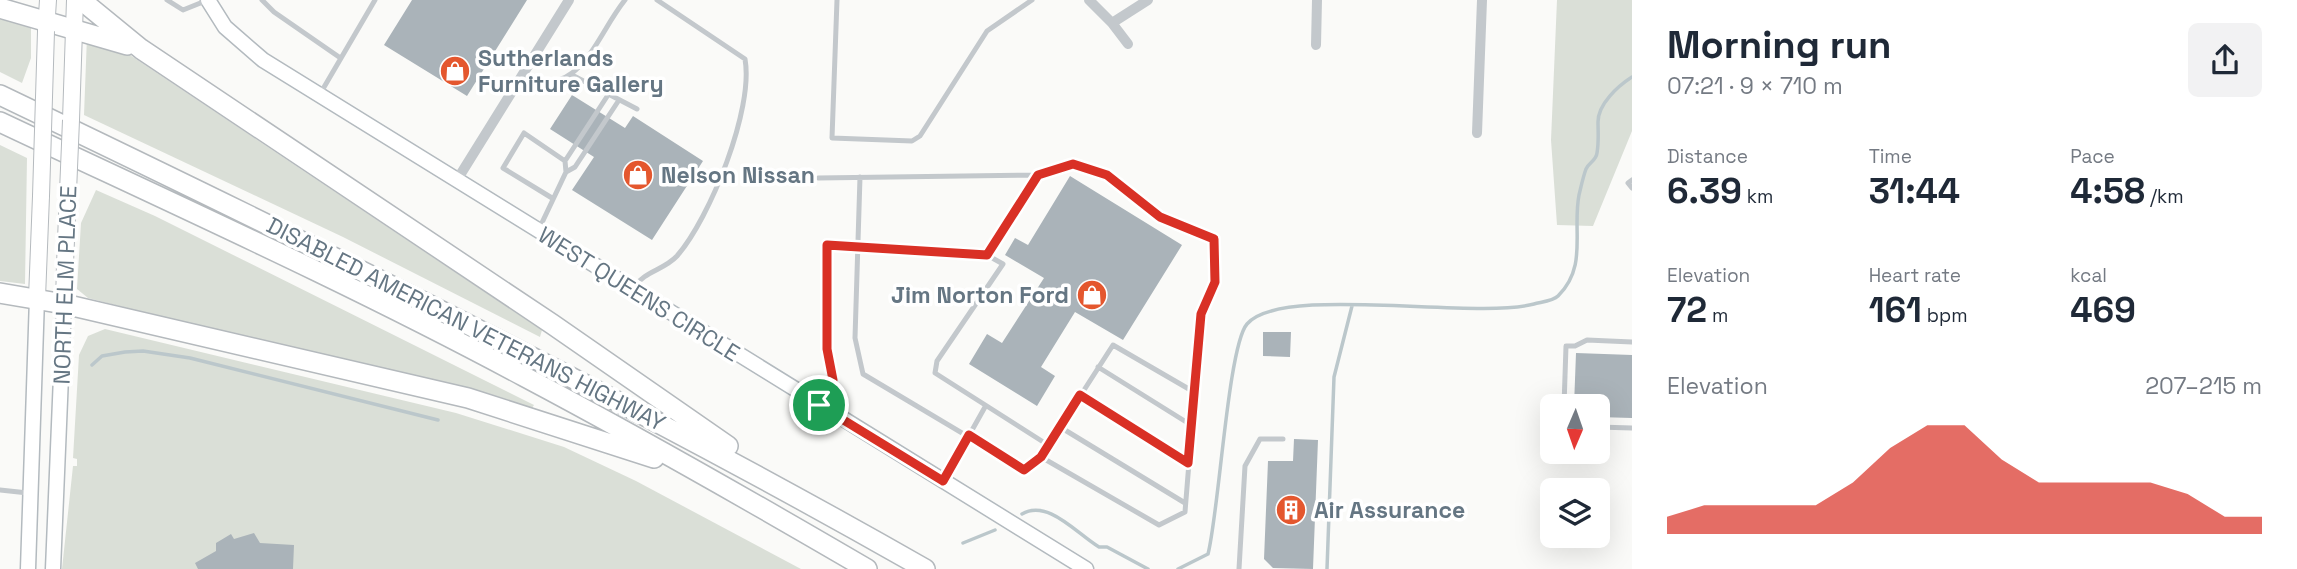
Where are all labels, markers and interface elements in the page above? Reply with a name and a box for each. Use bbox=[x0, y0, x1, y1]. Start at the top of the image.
text: Morning run bbox=[1667, 21, 1892, 69]
button: share bbox=[2188, 23, 2262, 97]
place label: Sutherlands Furniture Gallery bbox=[478, 43, 664, 99]
shop icon: Sutherlands Furniture Gallery bbox=[438, 54, 472, 88]
text: 07:21 · 9 × 710 m bbox=[1667, 71, 1843, 101]
text: Distance bbox=[1667, 144, 1748, 169]
text: Time bbox=[1869, 144, 1912, 169]
text: Pace bbox=[2070, 144, 2115, 169]
shop icon: Nelson Nissan bbox=[621, 158, 655, 192]
place label: Nelson Nissan bbox=[661, 160, 815, 190]
text: 6.39 bbox=[1667, 169, 1742, 213]
text: 31:44 bbox=[1869, 169, 1960, 213]
text: 4:58 bbox=[2070, 169, 2145, 213]
text: km bbox=[1742, 184, 1773, 209]
text: /km bbox=[2145, 184, 2184, 209]
street label: NORTH ELM PLACE bbox=[47, 185, 83, 385]
street label: DISABLED AMERICAN VETERANS HIGHWAY bbox=[262, 210, 670, 438]
street label: WEST QUEENS CIRCLE bbox=[533, 220, 745, 368]
text: Elevation bbox=[1667, 263, 1750, 288]
text: Heart rate bbox=[1869, 263, 1961, 288]
text: kcal bbox=[2070, 263, 2107, 288]
shop icon: Jim Norton Ford bbox=[1075, 278, 1109, 312]
place label: Jim Norton Ford bbox=[891, 280, 1069, 310]
text: 72 bbox=[1667, 288, 1707, 332]
text: 161 bbox=[1869, 288, 1922, 332]
text: 469 bbox=[2070, 288, 2136, 332]
text: m bbox=[1707, 303, 1728, 328]
text: bpm bbox=[1922, 303, 1968, 328]
text: Elevation bbox=[1667, 371, 1768, 401]
text: 207–215 m bbox=[2145, 371, 2262, 401]
pin bbox=[789, 375, 849, 435]
icon: arrive bbox=[800, 386, 838, 424]
north arrow bbox=[1540, 394, 1610, 464]
map controls bbox=[1540, 394, 1610, 548]
button: layers bbox=[1540, 478, 1610, 548]
building icon: Air Assurance bbox=[1274, 493, 1308, 527]
place label: Air Assurance bbox=[1314, 495, 1465, 525]

